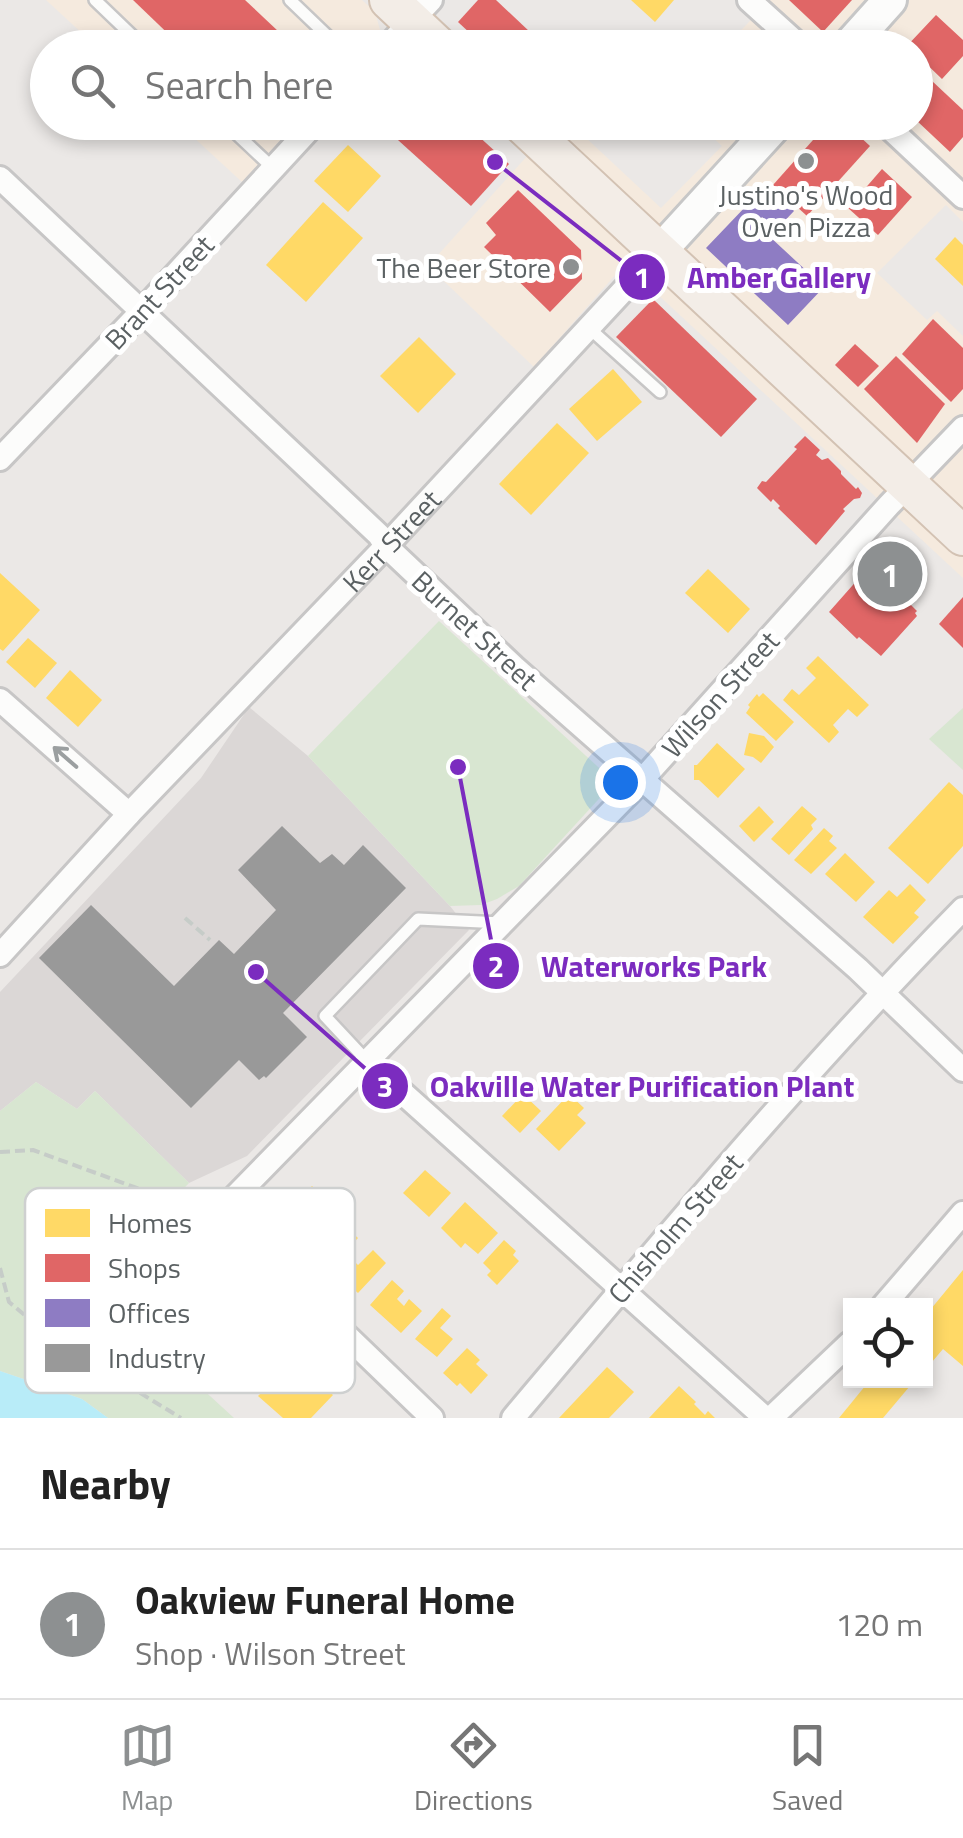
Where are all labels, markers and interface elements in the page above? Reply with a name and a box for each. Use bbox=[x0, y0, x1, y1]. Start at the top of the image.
search box bbox=[30, 30, 933, 140]
text: Search here bbox=[145, 56, 333, 114]
icon: search bbox=[65, 58, 120, 113]
marker: Justino's Wood Oven Pizza bbox=[795, 150, 817, 172]
place label: Justino's Wood Oven Pizza bbox=[719, 173, 893, 248]
street label: Brant Street bbox=[94, 225, 224, 359]
place label: The Beer Store bbox=[376, 246, 551, 289]
callout: Amber Gallery bbox=[617, 247, 891, 307]
text: 1 bbox=[634, 254, 650, 300]
text: Amber Gallery bbox=[687, 254, 871, 300]
marker: The Beer Store bbox=[560, 256, 582, 278]
street label: Kerr Street bbox=[332, 479, 450, 601]
pin: 1 bbox=[858, 536, 922, 612]
street label: Burnet Street bbox=[402, 560, 548, 700]
street label: Wilson Street bbox=[651, 621, 789, 767]
one-way arrow bbox=[53, 746, 78, 769]
your location bbox=[595, 757, 646, 808]
callout: Waterworks Park bbox=[471, 936, 787, 996]
text: 2 bbox=[488, 943, 504, 989]
text: Waterworks Park bbox=[541, 943, 768, 989]
callout: Oakville Water Purification Plant bbox=[360, 1056, 875, 1116]
text: 3 bbox=[377, 1063, 393, 1109]
text: Oakville Water Purification Plant bbox=[430, 1063, 854, 1109]
street label: Chisholm Street bbox=[597, 1143, 753, 1313]
legend bbox=[25, 1188, 355, 1393]
text: Homes bbox=[108, 1201, 192, 1244]
text: Shops bbox=[108, 1246, 181, 1289]
text: Offices bbox=[108, 1291, 190, 1334]
map controls bbox=[843, 1298, 933, 1388]
button: locate bbox=[843, 1298, 933, 1388]
text: Industry bbox=[108, 1336, 206, 1379]
text: Nearby bbox=[40, 1451, 171, 1515]
text: Oakview Funeral Home bbox=[135, 1571, 515, 1629]
text: 1 bbox=[64, 1600, 81, 1648]
text: 120 m bbox=[835, 1600, 923, 1648]
text: Shop · Wilson Street bbox=[135, 1629, 406, 1677]
tab: Map bbox=[120, 1718, 175, 1821]
tab: Directions bbox=[414, 1718, 533, 1821]
tab: Saved bbox=[772, 1718, 843, 1821]

